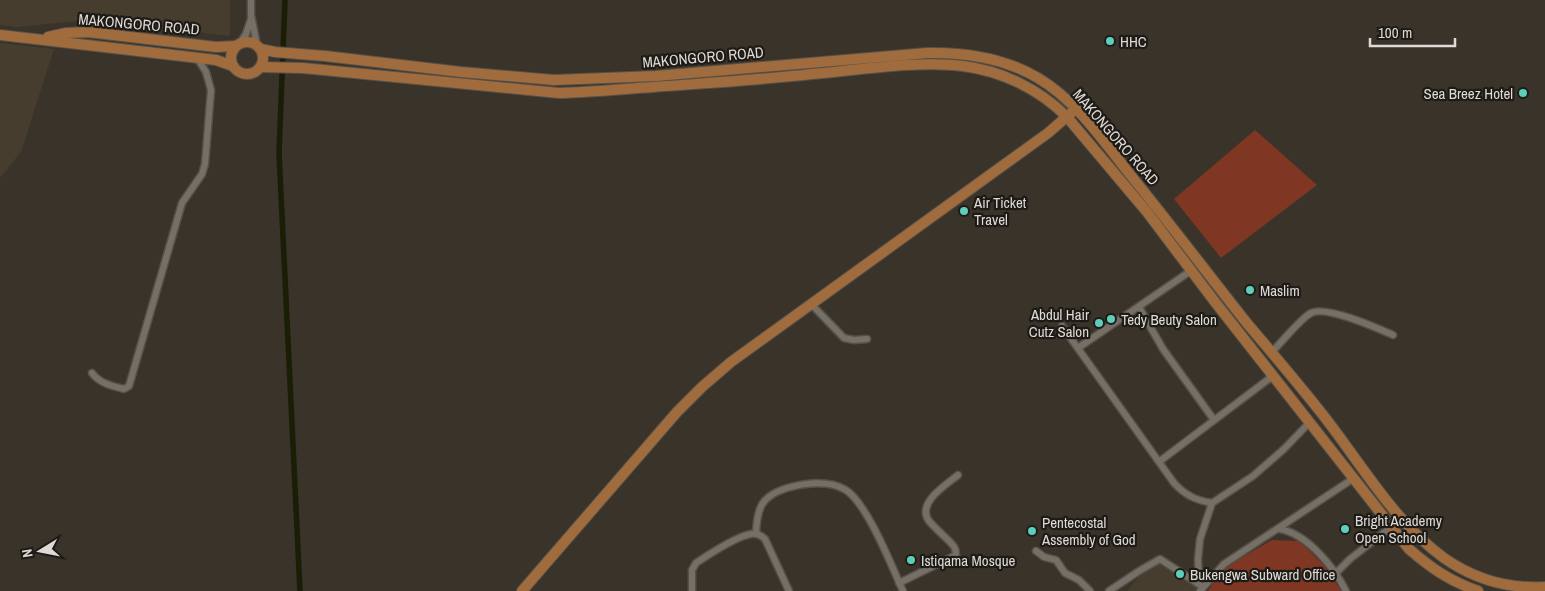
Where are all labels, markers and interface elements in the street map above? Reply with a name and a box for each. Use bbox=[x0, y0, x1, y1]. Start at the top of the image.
street label: MAKONGORO ROAD bbox=[77, 8, 201, 40]
scale bar bbox=[1370, 15, 1455, 47]
text: 100 m bbox=[1378, 22, 1412, 43]
place label: HHC bbox=[1120, 31, 1147, 52]
marker: HHC bbox=[1104, 35, 1116, 47]
street label: MAKONGORO ROAD bbox=[641, 41, 765, 73]
place label: Sea Breez Hotel bbox=[1423, 83, 1513, 104]
street label: MAKONGORO ROAD bbox=[1068, 84, 1164, 190]
marker: Sea Breez Hotel bbox=[1517, 87, 1529, 99]
place label: Air Ticket Travel bbox=[973, 192, 1027, 230]
marker: Air Ticket Travel bbox=[958, 205, 970, 217]
place label: Maslim bbox=[1260, 280, 1300, 301]
marker: Maslim bbox=[1244, 284, 1256, 296]
place label: Abdul Hair Cutz Salon bbox=[1029, 304, 1089, 342]
place label: Tedy Beuty Salon bbox=[1121, 309, 1217, 330]
marker: Tedy Beuty Salon bbox=[1105, 313, 1117, 325]
marker: Abdul Hair Cutz Salon bbox=[1093, 317, 1105, 329]
place label: Bright Academy Open School bbox=[1355, 510, 1443, 548]
place label: Pentecostal Assembly of God bbox=[1041, 512, 1136, 550]
marker: Bright Academy Open School bbox=[1339, 523, 1351, 535]
marker: Pentecostal Assembly of God bbox=[1026, 525, 1038, 537]
north arrow bbox=[15, 526, 65, 576]
text: N bbox=[18, 548, 37, 559]
place label: Istiqama Mosque bbox=[921, 550, 1016, 571]
marker: Istiqama Mosque bbox=[905, 554, 917, 566]
place label: Bukengwa Subward Office bbox=[1190, 564, 1336, 585]
marker: Bukengwa Subward Office bbox=[1174, 568, 1186, 580]

